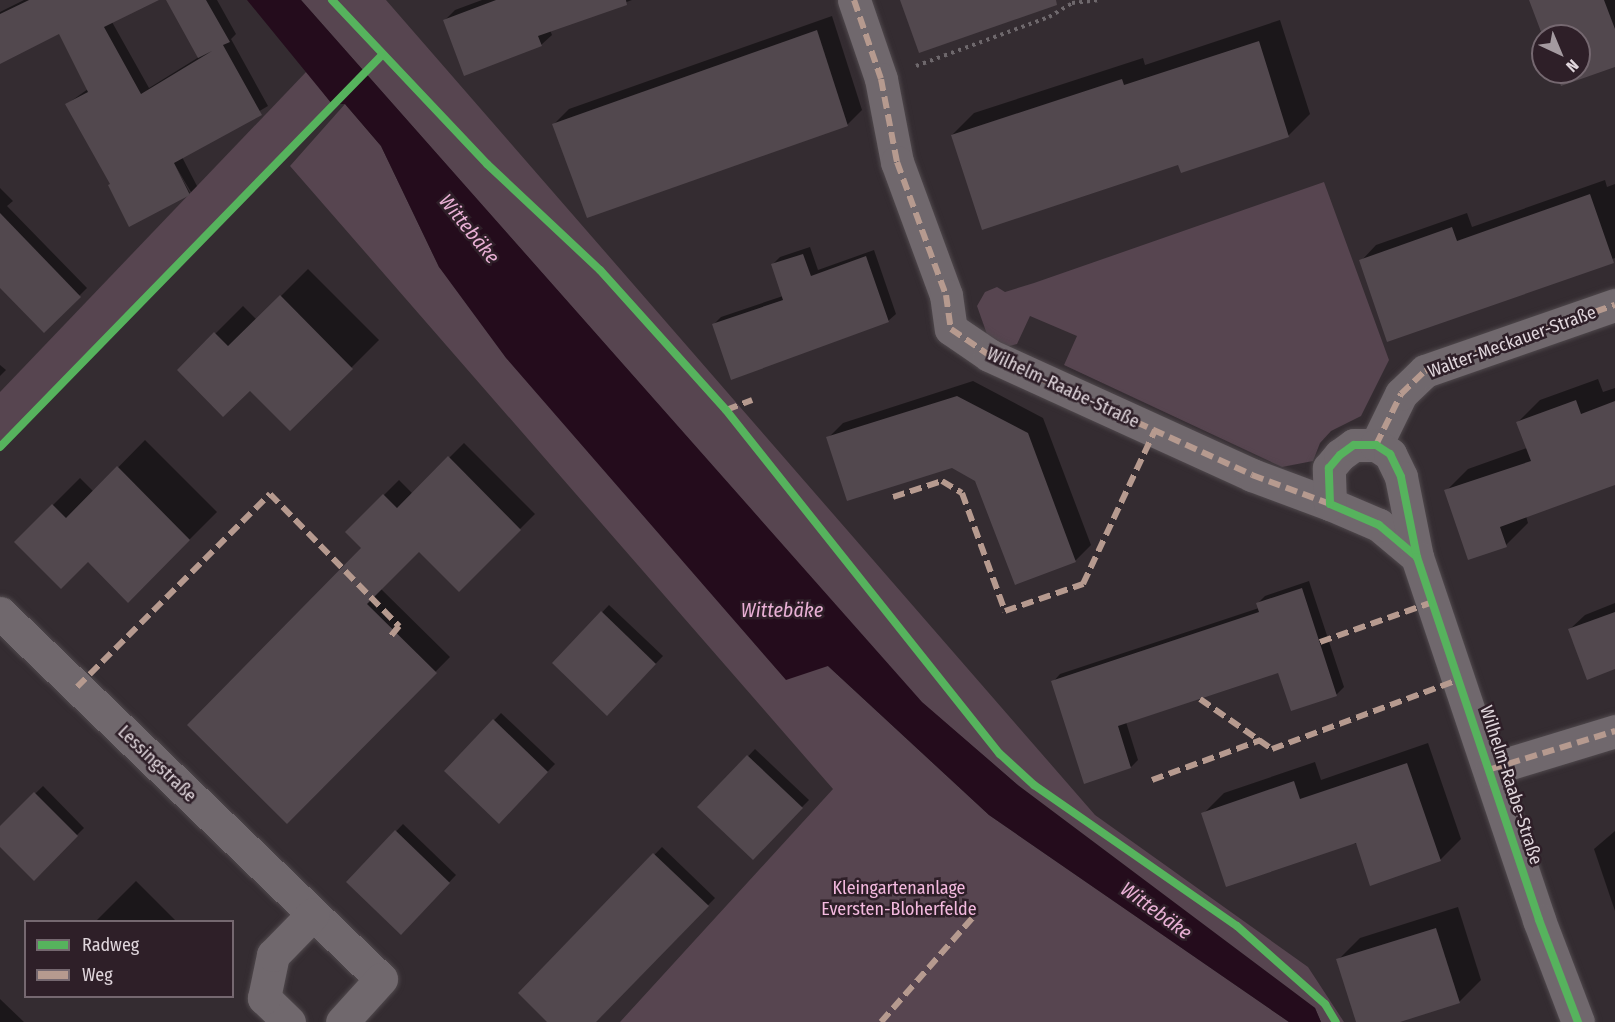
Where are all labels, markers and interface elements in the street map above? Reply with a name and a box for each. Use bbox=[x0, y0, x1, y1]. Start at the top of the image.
north arrow bbox=[1531, 24, 1591, 84]
text: N bbox=[1562, 56, 1583, 76]
water label: Wittebäke bbox=[434, 189, 504, 269]
street label: Walter-Meckauer-Straße bbox=[1425, 302, 1599, 382]
street label: Wilhelm-Raabe-Straße bbox=[983, 343, 1143, 433]
water label: Wittebäke bbox=[741, 598, 823, 622]
street label: Wilhelm-Raabe-Straße bbox=[1475, 703, 1547, 867]
street label: Lessingstraße bbox=[113, 721, 201, 807]
water label: Wittebäke bbox=[1116, 877, 1196, 945]
park label: Kleingartenanlage Eversten-Bloherfelde bbox=[821, 878, 977, 920]
legend bbox=[24, 920, 234, 998]
text: Radweg bbox=[82, 934, 139, 956]
text: Weg bbox=[82, 964, 113, 986]

